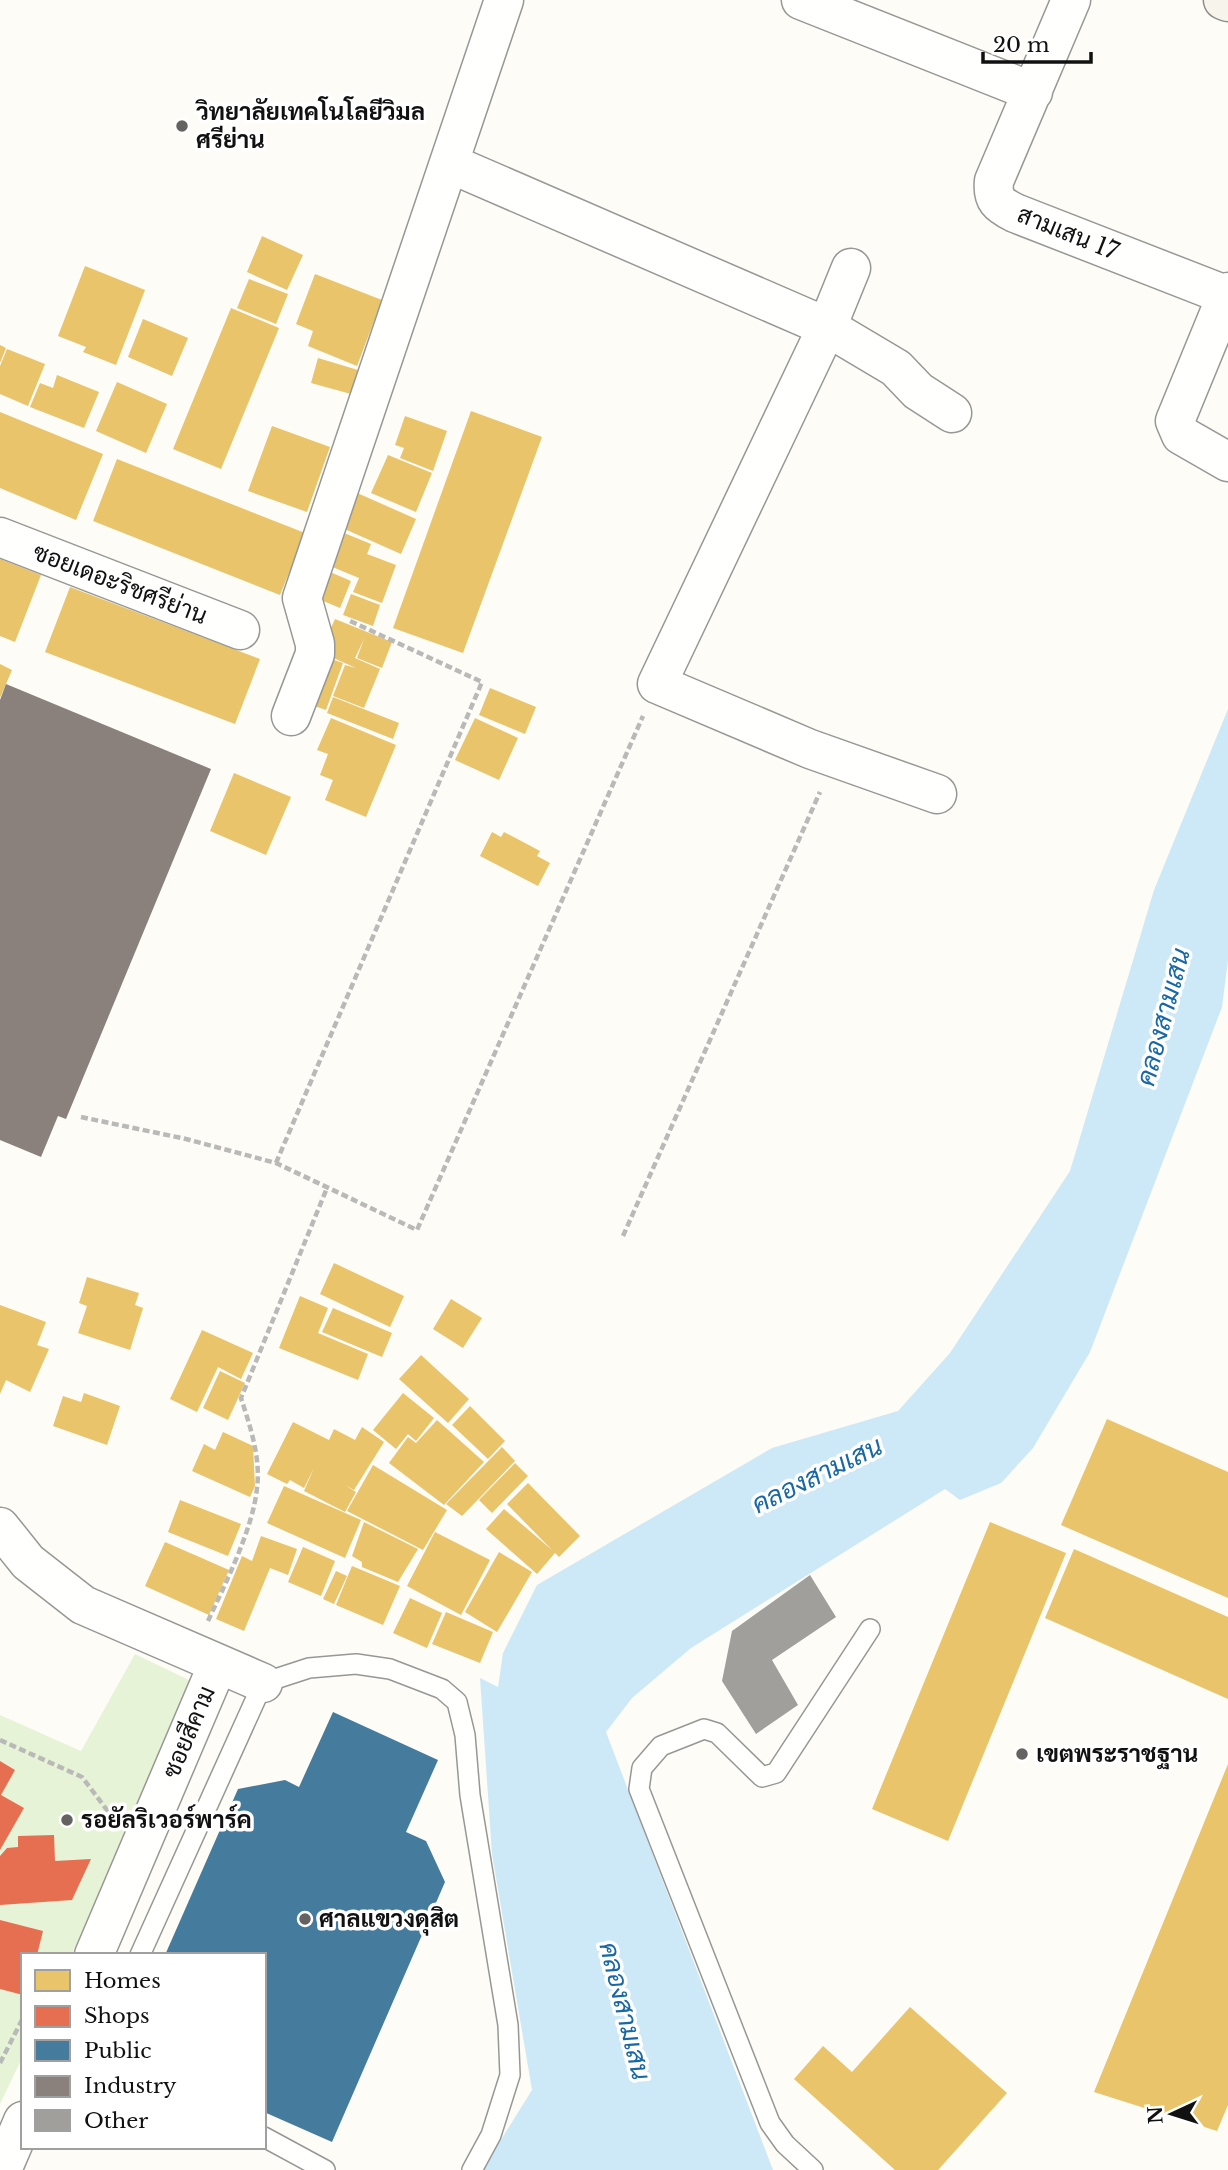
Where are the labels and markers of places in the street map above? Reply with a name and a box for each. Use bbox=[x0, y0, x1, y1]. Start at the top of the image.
place label: วิทยาลัยเทคโนโลยีวิมล ศรีย่าน bbox=[195, 96, 425, 154]
marker: วิทยาลัยเทคโนโลยีวิมล ศรีย่าน bbox=[174, 118, 190, 134]
place label: เขตพระราชฐาน bbox=[1036, 1739, 1198, 1770]
marker: เขตพระราชฐาน bbox=[1014, 1746, 1030, 1762]
place label: รอยัลริเวอร์พาร์ค bbox=[81, 1804, 252, 1834]
marker: รอยัลริเวอร์พาร์ค bbox=[59, 1812, 75, 1828]
place label: ศาลแขวงดุสิต bbox=[319, 1904, 459, 1936]
marker: ศาลแขวงดุสิต bbox=[297, 1911, 313, 1927]

